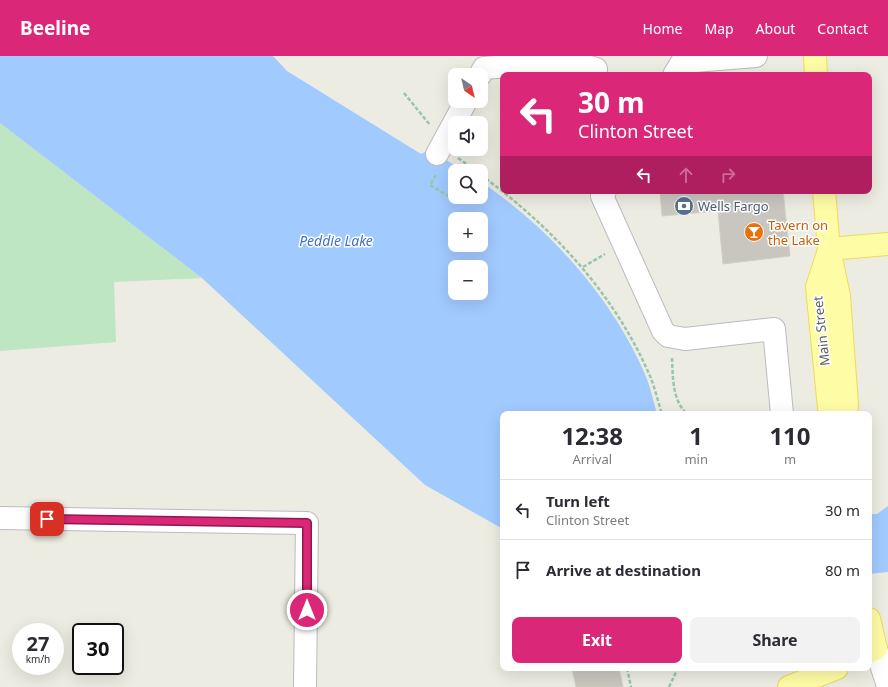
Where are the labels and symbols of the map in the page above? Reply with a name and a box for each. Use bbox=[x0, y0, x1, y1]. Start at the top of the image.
north arrow bbox=[448, 68, 488, 108]
bank icon: Wells Fargo bbox=[673, 195, 695, 217]
place label: Wells Fargo bbox=[698, 197, 769, 215]
place label: Tavern on the Lake bbox=[768, 216, 828, 249]
bar icon: Tavern on the Lake bbox=[743, 221, 765, 243]
water label: Peddie Lake bbox=[299, 231, 373, 250]
street label: Main Street bbox=[808, 295, 834, 367]
pin bbox=[30, 502, 64, 536]
position arrow bbox=[286, 589, 328, 631]
speed limit sign: 30 bbox=[72, 623, 124, 675]

